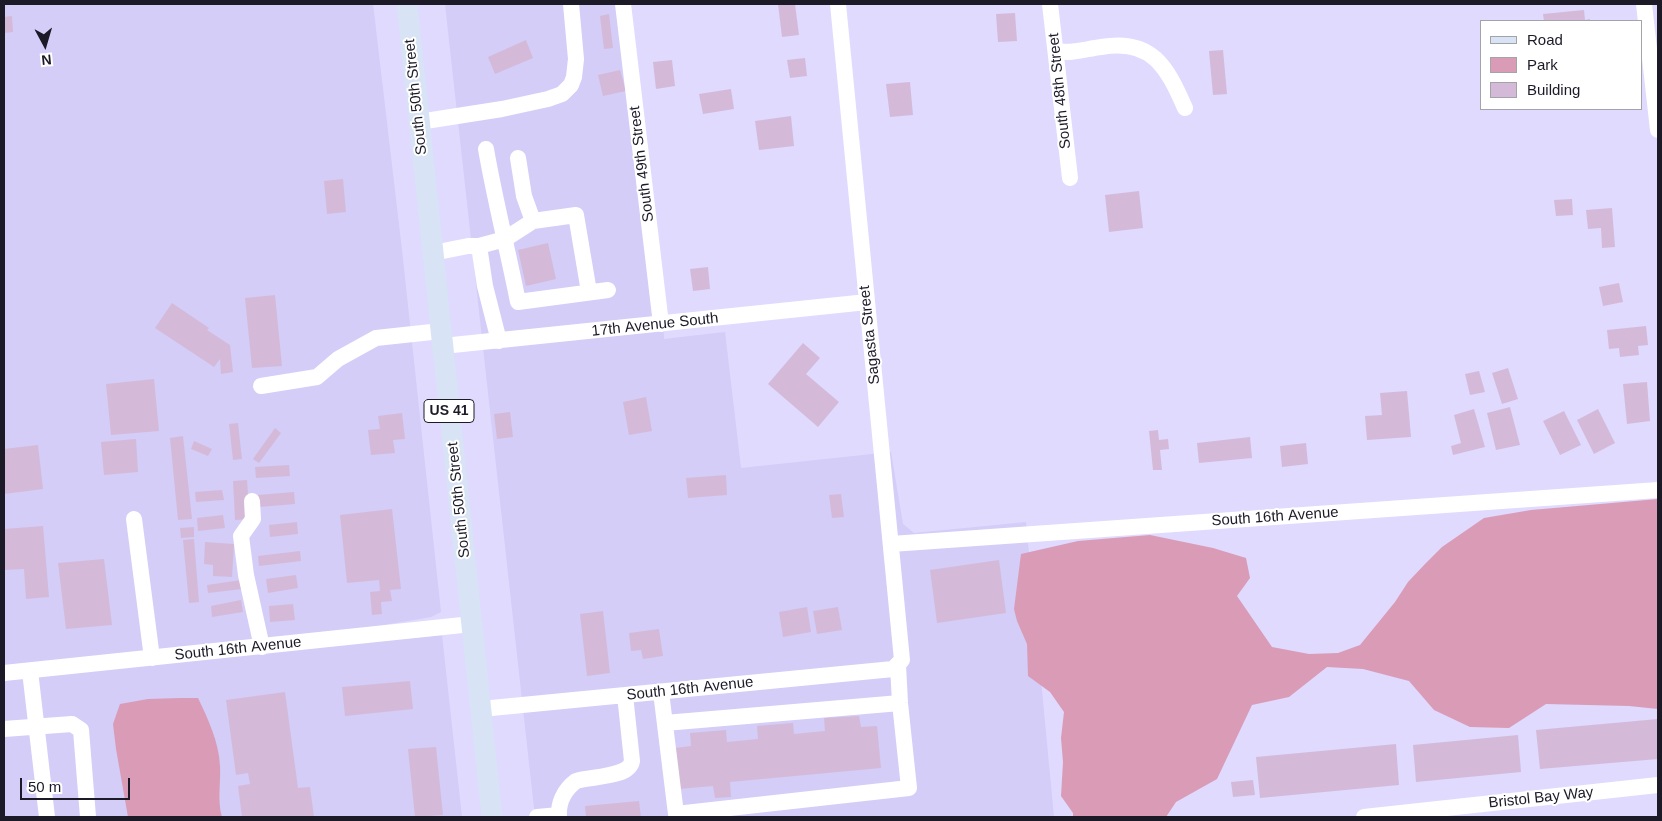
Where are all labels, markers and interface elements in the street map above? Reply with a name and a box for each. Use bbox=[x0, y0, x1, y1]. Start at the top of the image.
north arrow bbox=[20, 20, 70, 70]
legend bbox=[1480, 20, 1642, 110]
text: Road bbox=[1527, 31, 1563, 48]
street label: South 48th Street bbox=[1045, 32, 1075, 150]
street label: South 50th Street bbox=[401, 38, 431, 156]
text: N bbox=[41, 51, 52, 68]
text: Park bbox=[1527, 56, 1558, 73]
text: Building bbox=[1527, 81, 1580, 98]
street label: South 49th Street bbox=[626, 105, 658, 223]
street label: Sagasta Street bbox=[856, 285, 884, 385]
street label: 17th Avenue South bbox=[591, 309, 719, 341]
road number: US 41 bbox=[424, 400, 474, 422]
street label: South 50th Street bbox=[444, 441, 474, 559]
street label: South 16th Avenue bbox=[1211, 504, 1339, 530]
street label: South 16th Avenue bbox=[174, 633, 302, 665]
street label: South 16th Avenue bbox=[626, 673, 754, 705]
scale bar bbox=[22, 768, 132, 800]
text: 50 m bbox=[28, 778, 61, 795]
street label: Bristol Bay Way bbox=[1488, 784, 1594, 812]

